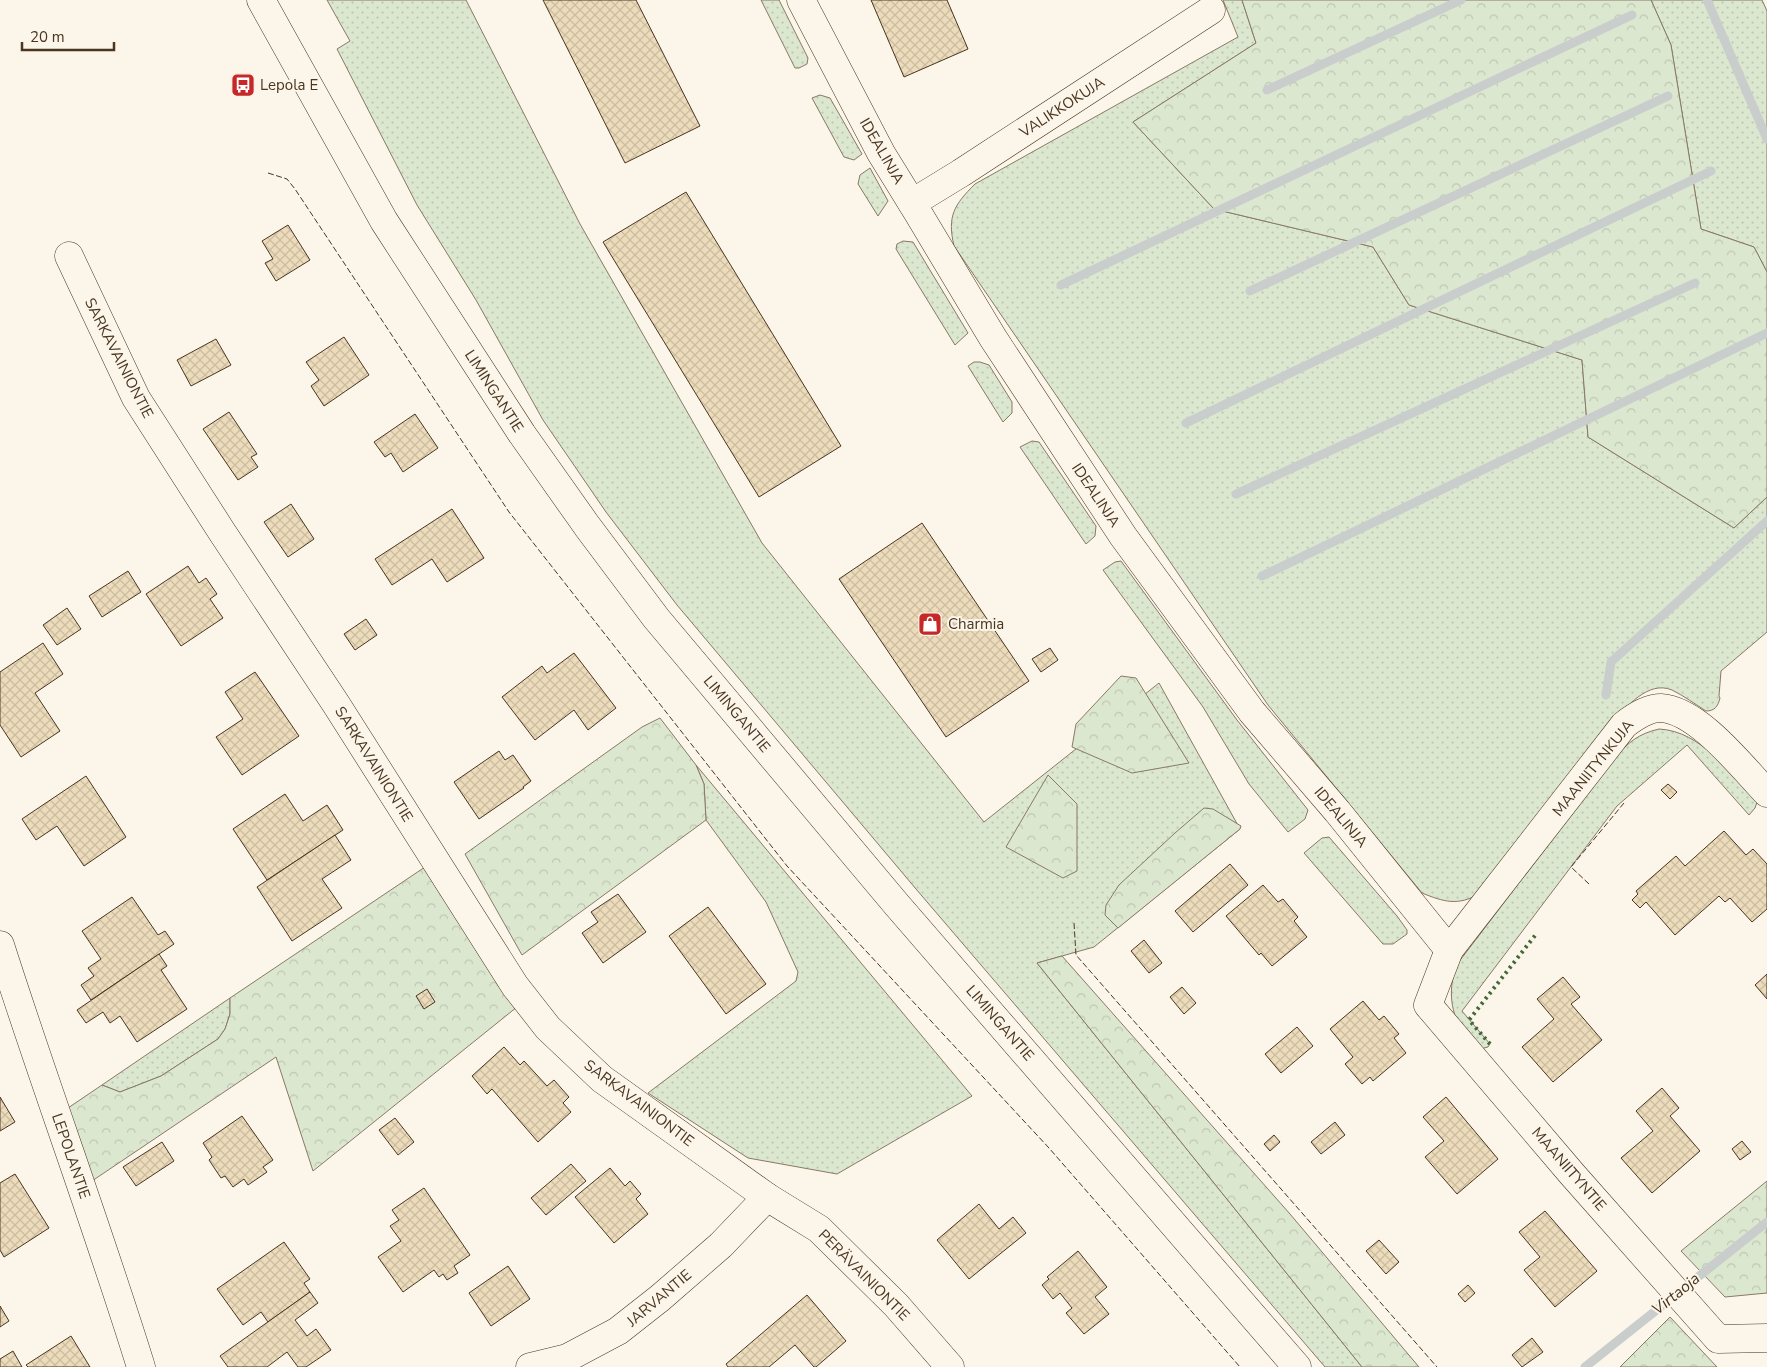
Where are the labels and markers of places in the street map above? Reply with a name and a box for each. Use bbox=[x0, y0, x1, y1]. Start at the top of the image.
bus stop icon: Lepola E bbox=[230, 72, 256, 98]
place label: Lepola E bbox=[260, 75, 318, 95]
shop icon: Charmia bbox=[917, 611, 943, 637]
place label: Charmia bbox=[948, 614, 1004, 634]

